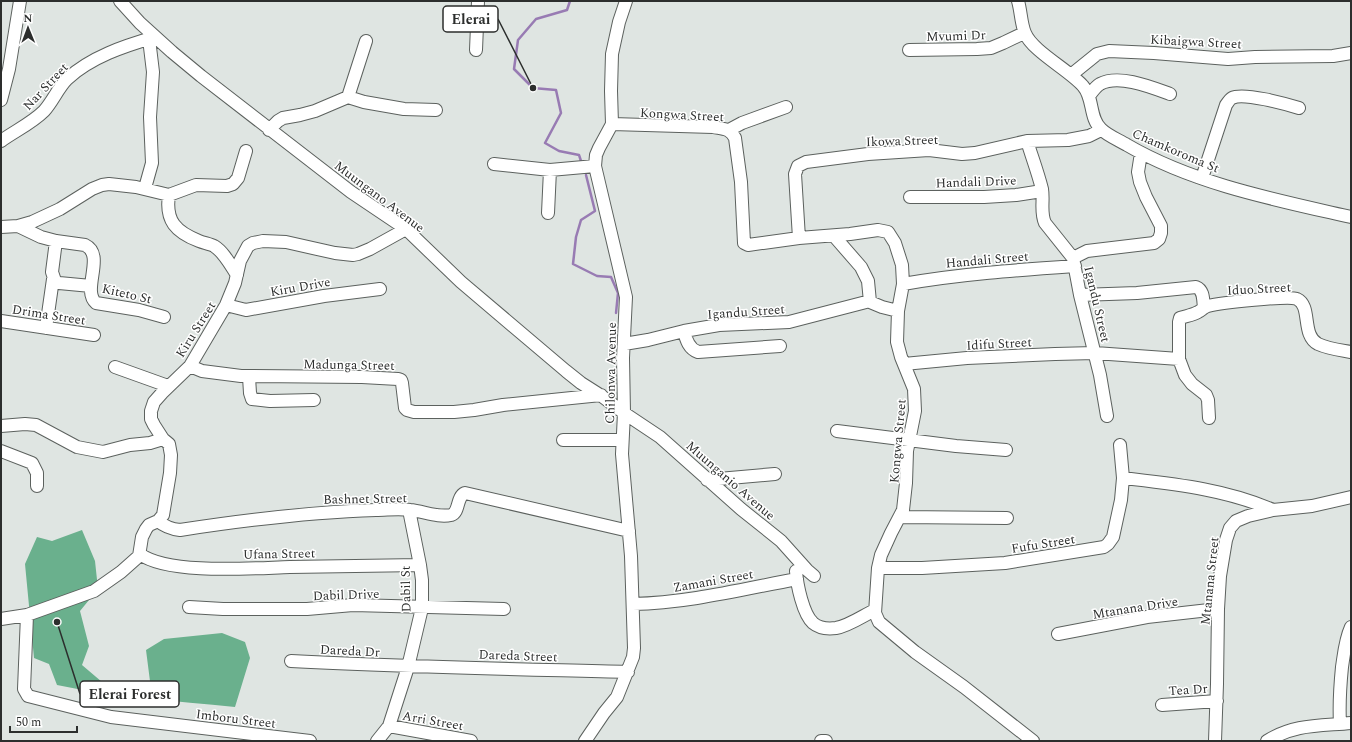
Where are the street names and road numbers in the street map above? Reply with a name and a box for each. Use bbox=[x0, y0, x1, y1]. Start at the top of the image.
street label: Mvumi Dr bbox=[926, 25, 986, 47]
street label: Kibaigwa Street bbox=[1150, 30, 1243, 54]
street label: Nar Street bbox=[18, 58, 73, 115]
street label: Kongwa Street bbox=[639, 103, 725, 127]
street label: Chamkoroma St bbox=[1129, 124, 1223, 178]
street label: Ikowa Street bbox=[865, 130, 939, 152]
street label: Muungano Avenue bbox=[330, 156, 429, 237]
street label: Handali Drive bbox=[935, 171, 1017, 193]
street label: Handali Street bbox=[945, 246, 1030, 274]
street label: Igandu Street bbox=[1079, 264, 1116, 345]
street label: Kiru Drive bbox=[268, 272, 332, 302]
street label: Iduo Street bbox=[1227, 277, 1292, 301]
street label: Kiteto St bbox=[100, 279, 154, 310]
street label: Kiru Street bbox=[171, 297, 221, 362]
street label: Drima Street bbox=[11, 299, 87, 331]
street label: Igandu Street bbox=[707, 299, 786, 325]
street label: Chilonwa Avenue bbox=[600, 322, 622, 424]
street label: Idifu Street bbox=[966, 332, 1033, 356]
street label: Madunga Street bbox=[303, 354, 395, 376]
street label: Kongwa Street bbox=[884, 398, 912, 484]
street label: Muunganio Avenue bbox=[681, 436, 779, 525]
street label: Bashnet Street bbox=[323, 488, 408, 510]
street label: Fufu Street bbox=[1010, 529, 1077, 559]
street label: Mtanana Street bbox=[1195, 536, 1225, 626]
street label: Ufana Street bbox=[243, 543, 316, 565]
street label: Zamani Street bbox=[671, 564, 755, 598]
street label: Dabil St bbox=[396, 565, 416, 612]
street label: Dabil Drive bbox=[312, 584, 380, 606]
street label: Mtanana Drive bbox=[1091, 591, 1179, 625]
street label: Dareda Dr bbox=[319, 639, 380, 663]
street label: Dareda Street bbox=[478, 645, 558, 667]
street label: Tea Dr bbox=[1168, 679, 1208, 701]
street label: Imboru Street bbox=[195, 704, 277, 734]
street label: Arri Street bbox=[401, 706, 465, 736]

